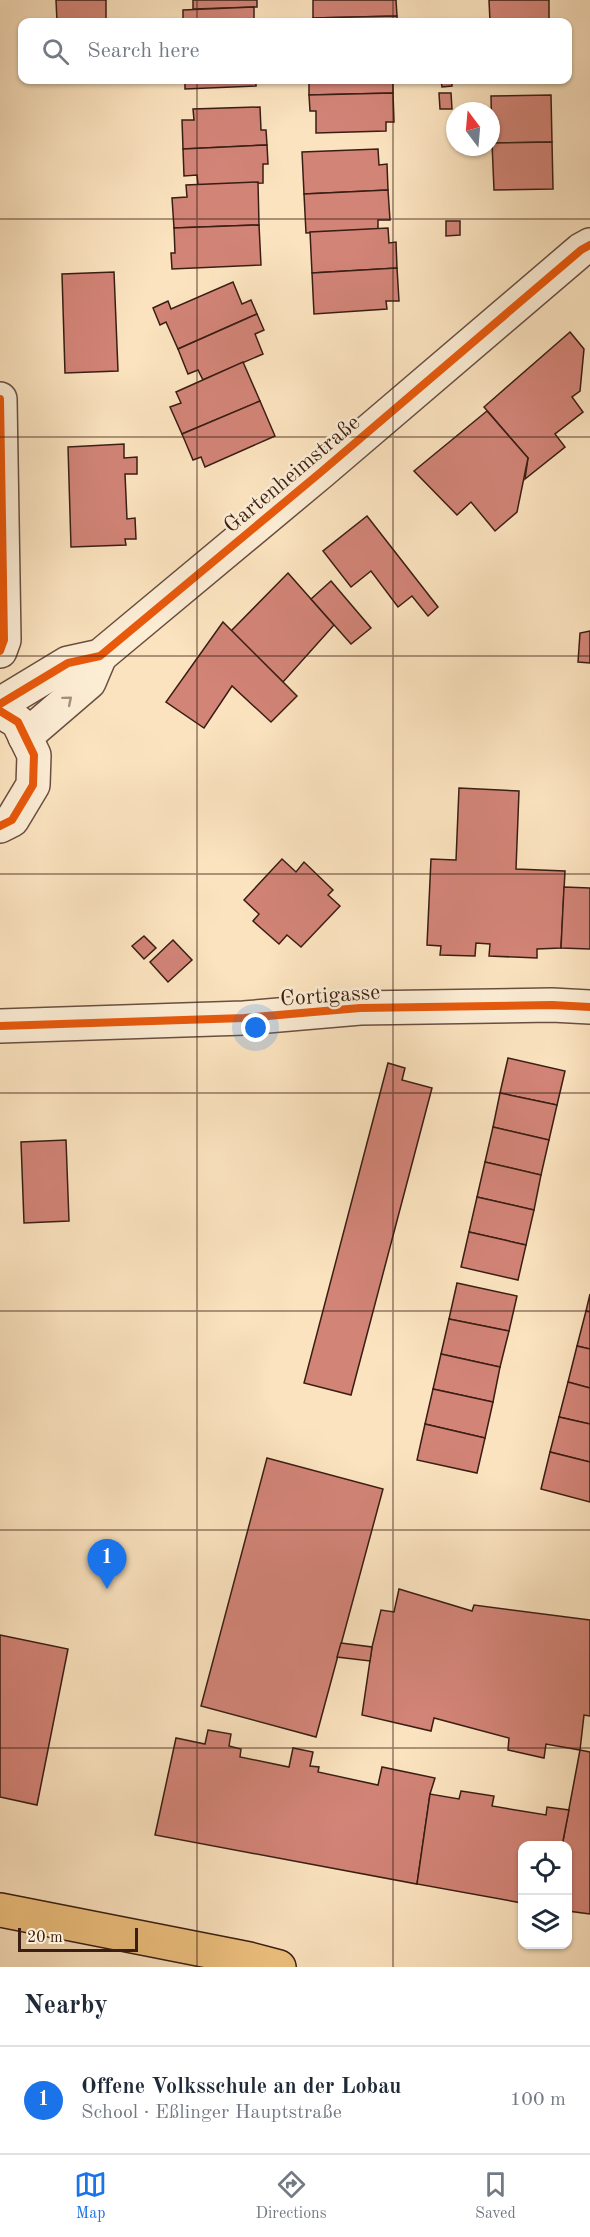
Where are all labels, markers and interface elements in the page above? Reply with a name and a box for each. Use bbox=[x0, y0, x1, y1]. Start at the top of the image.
search box bbox=[18, 18, 572, 84]
icon: search bbox=[39, 35, 72, 68]
text: Search here bbox=[87, 40, 200, 62]
north arrow bbox=[446, 102, 500, 156]
street label: Gartenheimstraße bbox=[220, 412, 364, 538]
one-way arrow bbox=[61, 697, 72, 708]
street label: Cortigasse bbox=[279, 982, 381, 1010]
your location bbox=[241, 1013, 270, 1042]
pin: 1 bbox=[88, 1540, 126, 1589]
map controls bbox=[518, 1841, 572, 1949]
button: locate bbox=[518, 1841, 572, 1895]
button: layers bbox=[518, 1895, 572, 1949]
scale bar bbox=[18, 1925, 138, 1952]
text: 20 m bbox=[27, 1930, 63, 1946]
text: Nearby bbox=[24, 1993, 108, 2019]
text: Offene Volksschule an der Lobau bbox=[81, 2076, 401, 2098]
text: 1 bbox=[38, 2090, 49, 2110]
text: 100 m bbox=[510, 2090, 566, 2110]
text: School · Eßlinger Hauptstraße bbox=[81, 2103, 342, 2123]
tab: Map bbox=[74, 2168, 107, 2224]
tab: Directions bbox=[256, 2168, 327, 2224]
tab: Saved bbox=[475, 2168, 516, 2224]

